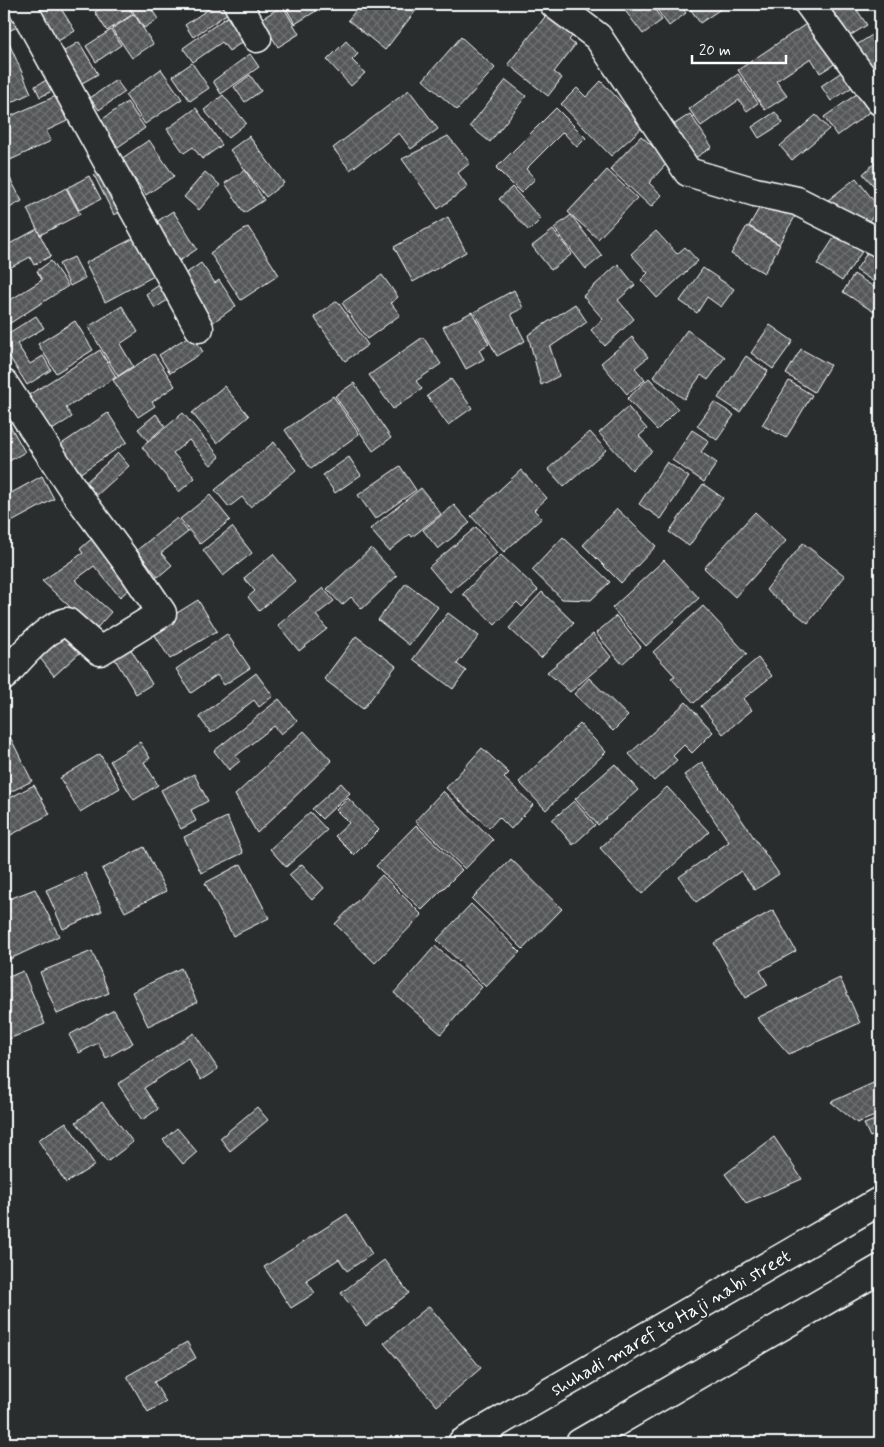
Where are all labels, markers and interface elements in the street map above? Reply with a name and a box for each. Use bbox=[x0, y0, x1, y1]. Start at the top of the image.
scale bar bbox=[692, 32, 785, 64]
text: 20 m bbox=[699, 41, 731, 61]
street label: shuhadi maref to Haji nabi street bbox=[547, 1244, 796, 1403]

